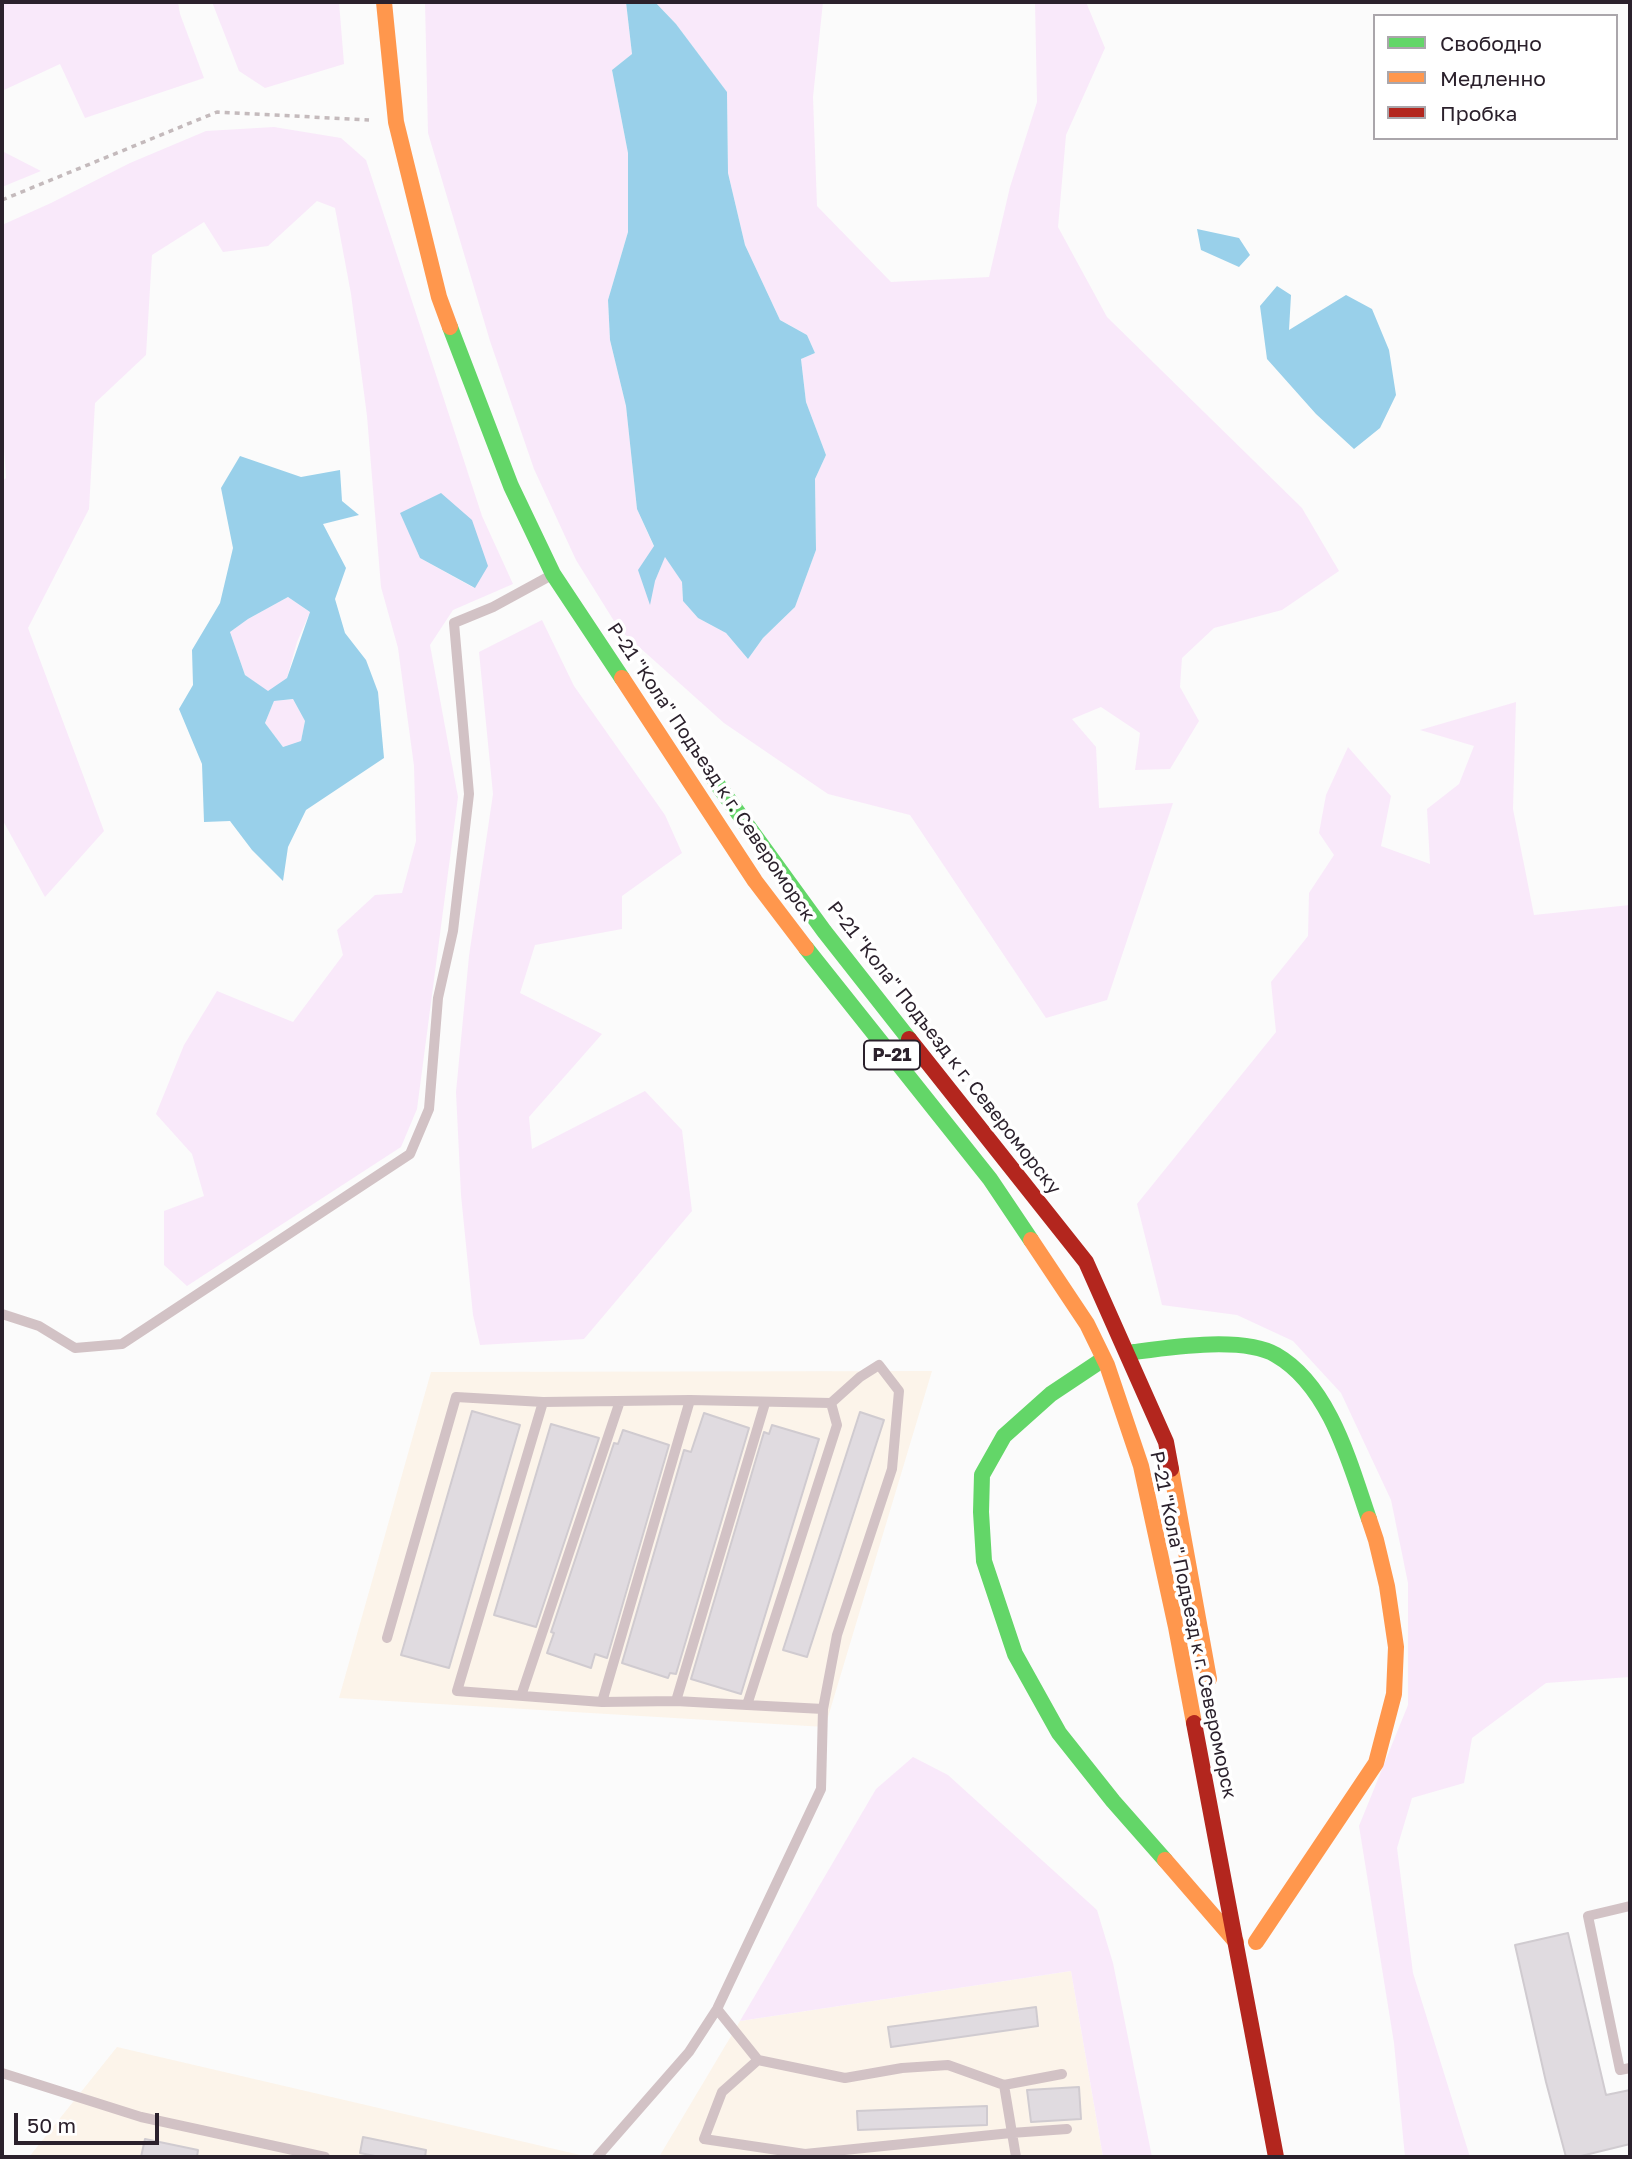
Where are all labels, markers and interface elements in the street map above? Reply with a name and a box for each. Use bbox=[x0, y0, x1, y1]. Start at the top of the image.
legend bbox=[1373, 14, 1618, 140]
text: Свободно bbox=[1440, 30, 1542, 56]
text: Медленно bbox=[1440, 65, 1546, 91]
text: Пробка bbox=[1440, 100, 1518, 126]
street label: Р-21 "Кола" Подъезд к г. Североморск bbox=[602, 619, 820, 925]
street label: Р-21 "Кола" Подъезд к г. Североморску bbox=[822, 897, 1066, 1199]
road number: Р-21 bbox=[864, 1040, 920, 1070]
street label: Р-21 "Кола" Подъезд к г. Североморск bbox=[1145, 1449, 1241, 1801]
scale bar bbox=[18, 2100, 163, 2144]
text: 50 m bbox=[27, 2112, 76, 2138]

